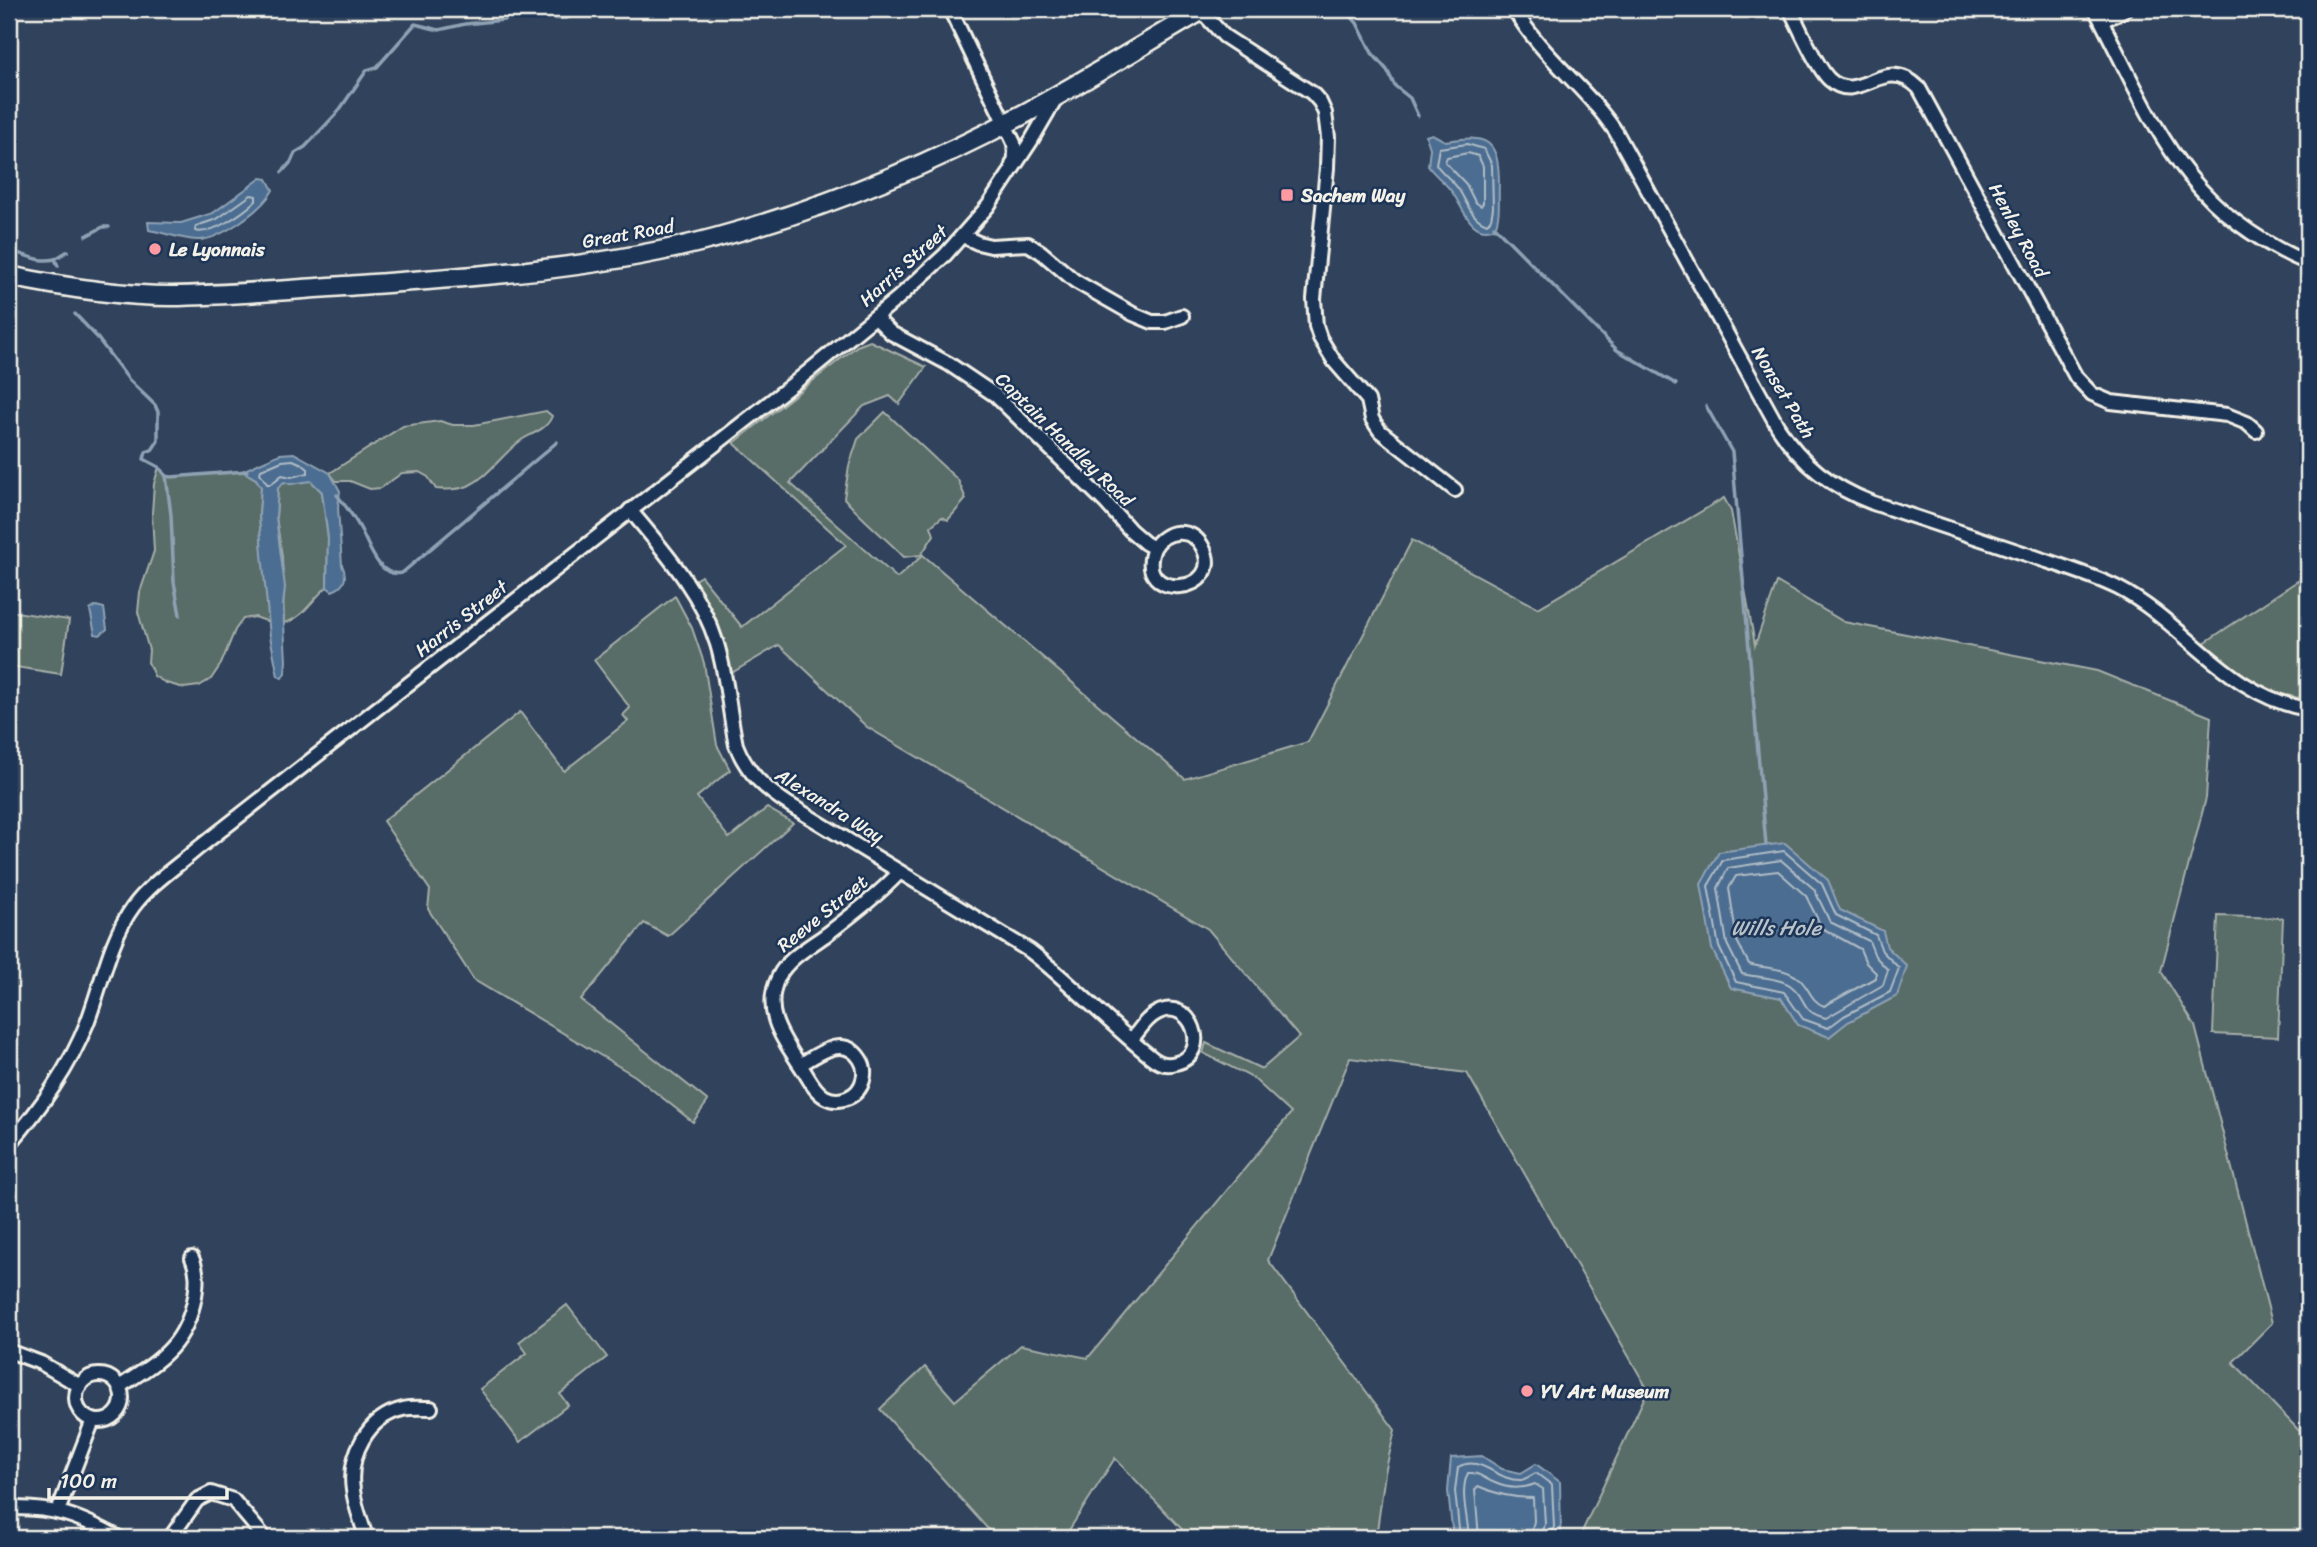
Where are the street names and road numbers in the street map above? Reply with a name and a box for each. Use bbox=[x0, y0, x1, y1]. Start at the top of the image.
street label: Henley Road bbox=[1980, 177, 2058, 286]
street label: Great Road bbox=[580, 209, 679, 258]
street label: Harris Street bbox=[851, 215, 957, 315]
street label: Nonset Path bbox=[1743, 339, 1824, 445]
street label: Captain Handley Road bbox=[987, 364, 1143, 516]
street label: Harris Street bbox=[407, 570, 516, 666]
street label: Alexandra Way bbox=[768, 758, 891, 852]
street label: Reeve Street bbox=[769, 866, 875, 961]

